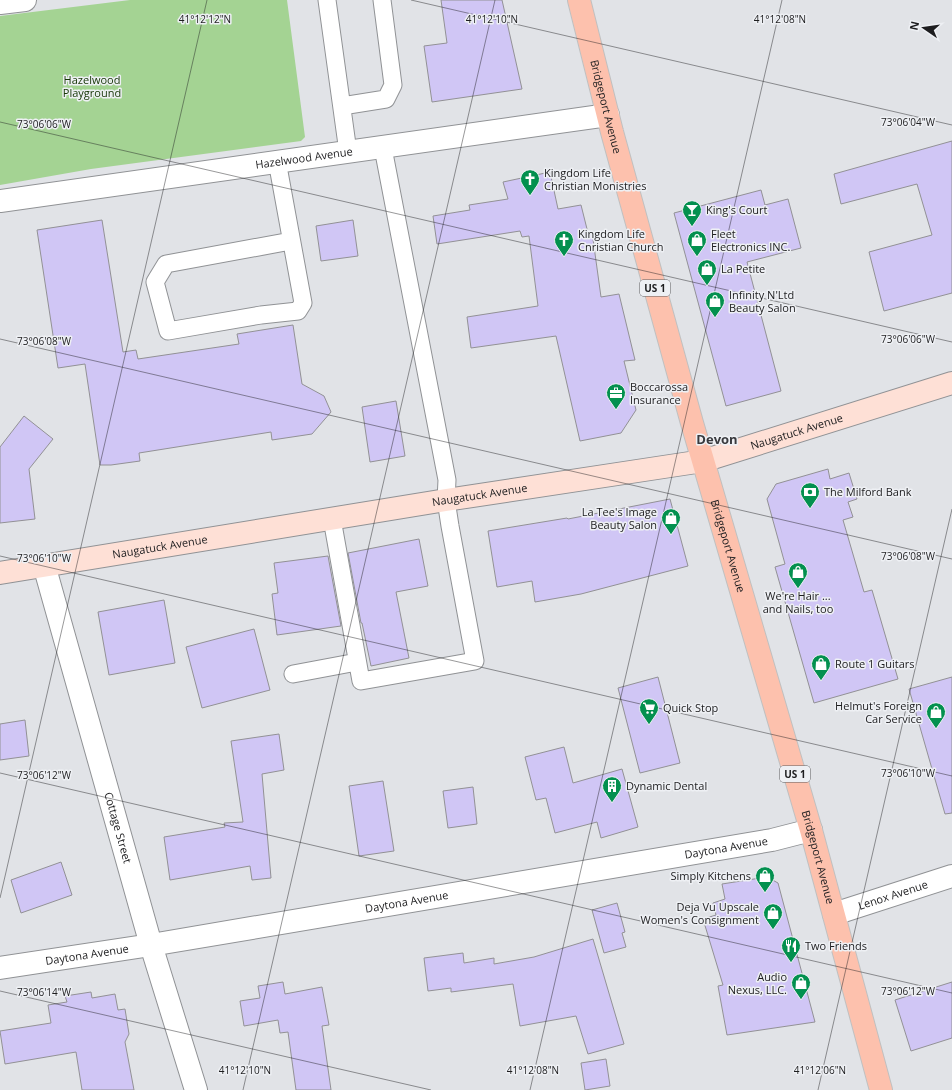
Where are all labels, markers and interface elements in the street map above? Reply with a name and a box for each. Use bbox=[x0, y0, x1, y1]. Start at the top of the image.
north arrow bbox=[904, 8, 944, 48]
text: 41°12'12"N bbox=[179, 12, 231, 26]
text: 41°12'10"N bbox=[466, 12, 518, 26]
text: 41°12'08"N bbox=[754, 12, 806, 26]
text: N bbox=[905, 20, 922, 32]
street label: Bridgeport Avenue bbox=[587, 58, 626, 155]
park label: Hazelwood Playground bbox=[63, 72, 121, 100]
text: 73°06'04"W bbox=[881, 115, 936, 129]
text: 73°06'06"W bbox=[17, 117, 72, 131]
street label: Hazelwood Avenue bbox=[254, 143, 354, 172]
place label: Kingdom Life Christian Monistries bbox=[544, 165, 647, 193]
church icon: Kingdom Life Christian Monistries bbox=[519, 168, 541, 196]
bar icon: King's Court bbox=[681, 199, 703, 227]
place label: King's Court bbox=[706, 202, 768, 217]
place label: Kingdom Life Cnristian Church bbox=[578, 226, 664, 254]
place label: Fleet Electronics INC. bbox=[711, 226, 791, 254]
church icon: Kingdom Life Cnristian Church bbox=[553, 229, 575, 257]
shop icon: Fleet Electronics INC. bbox=[686, 229, 708, 257]
shop icon: La Petite bbox=[696, 258, 718, 286]
place label: La Petite bbox=[721, 261, 765, 276]
road number: US 1 bbox=[640, 280, 670, 296]
place label: Infinity N'Ltd Beauty Salon bbox=[729, 287, 796, 315]
shop icon: Infinity N'Ltd Beauty Salon bbox=[704, 290, 726, 318]
text: 73°06'06"W bbox=[881, 332, 936, 346]
text: 73°06'08"W bbox=[17, 334, 72, 348]
place label: Boccarossa Insurance bbox=[630, 379, 688, 407]
office icon: Boccarossa Insurance bbox=[605, 382, 627, 410]
street label: Naugatuck Avenue bbox=[748, 410, 845, 453]
district label: Devon bbox=[696, 430, 738, 448]
street label: Naugatuck Avenue bbox=[431, 480, 528, 509]
bank icon: The Milford Bank bbox=[799, 481, 821, 509]
place label: The Milford Bank bbox=[824, 484, 912, 499]
street label: Bridgeport Avenue bbox=[708, 498, 749, 594]
place label: La Tee's Image Beauty Salon bbox=[582, 504, 657, 532]
shop icon: La Tee's Image Beauty Salon bbox=[660, 507, 682, 535]
street label: Naugatuck Avenue bbox=[111, 531, 208, 562]
text: 73°06'08"W bbox=[881, 549, 936, 563]
text: 73°06'10"W bbox=[17, 551, 72, 565]
shop icon: We're Hair ... and Nails, too bbox=[787, 561, 809, 589]
place label: We're Hair ... and Nails, too bbox=[763, 588, 834, 616]
shop icon: Route 1 Guitars bbox=[810, 653, 832, 681]
place label: Route 1 Guitars bbox=[835, 656, 915, 671]
supermarket icon: Quick Stop bbox=[638, 697, 660, 725]
place label: Helmut's Foreign Car Service bbox=[835, 698, 922, 726]
place label: Quick Stop bbox=[663, 700, 719, 715]
shop icon: Helmut's Foreign Car Service bbox=[925, 701, 947, 729]
road number: US 1 bbox=[780, 766, 810, 782]
text: 73°06'10"W bbox=[881, 766, 936, 780]
text: 73°06'12"W bbox=[17, 768, 72, 782]
building icon: Dynamic Dental bbox=[601, 775, 623, 803]
place label: Dynamic Dental bbox=[626, 778, 707, 793]
street label: Cottage Street bbox=[101, 790, 136, 865]
street label: Bridgeport Avenue bbox=[799, 809, 839, 905]
street label: Daytona Avenue bbox=[683, 833, 769, 862]
shop icon: Simply Kitchens bbox=[754, 865, 776, 893]
place label: Simply Kitchens bbox=[671, 868, 751, 883]
street label: Lenox Avenue bbox=[856, 876, 930, 913]
street label: Daytona Avenue bbox=[364, 887, 449, 916]
place label: Deja Vu Upscale Women's Consignment bbox=[641, 899, 759, 927]
shop icon: Deja Vu Upscale Women's Consignment bbox=[762, 902, 784, 930]
restaurant icon: Two Friends bbox=[780, 935, 802, 963]
place label: Two Friends bbox=[805, 938, 867, 953]
street label: Daytona Avenue bbox=[44, 940, 130, 968]
place label: Audio Nexus, LLC. bbox=[728, 969, 787, 997]
shop icon: Audio Nexus, LLC. bbox=[790, 972, 812, 1000]
text: 73°06'12"W bbox=[881, 984, 936, 998]
text: 73°06'14"W bbox=[17, 985, 72, 999]
text: 41°12'10"N bbox=[219, 1063, 271, 1077]
text: 41°12'08"N bbox=[507, 1063, 559, 1077]
text: 41°12'06"N bbox=[794, 1063, 846, 1077]

